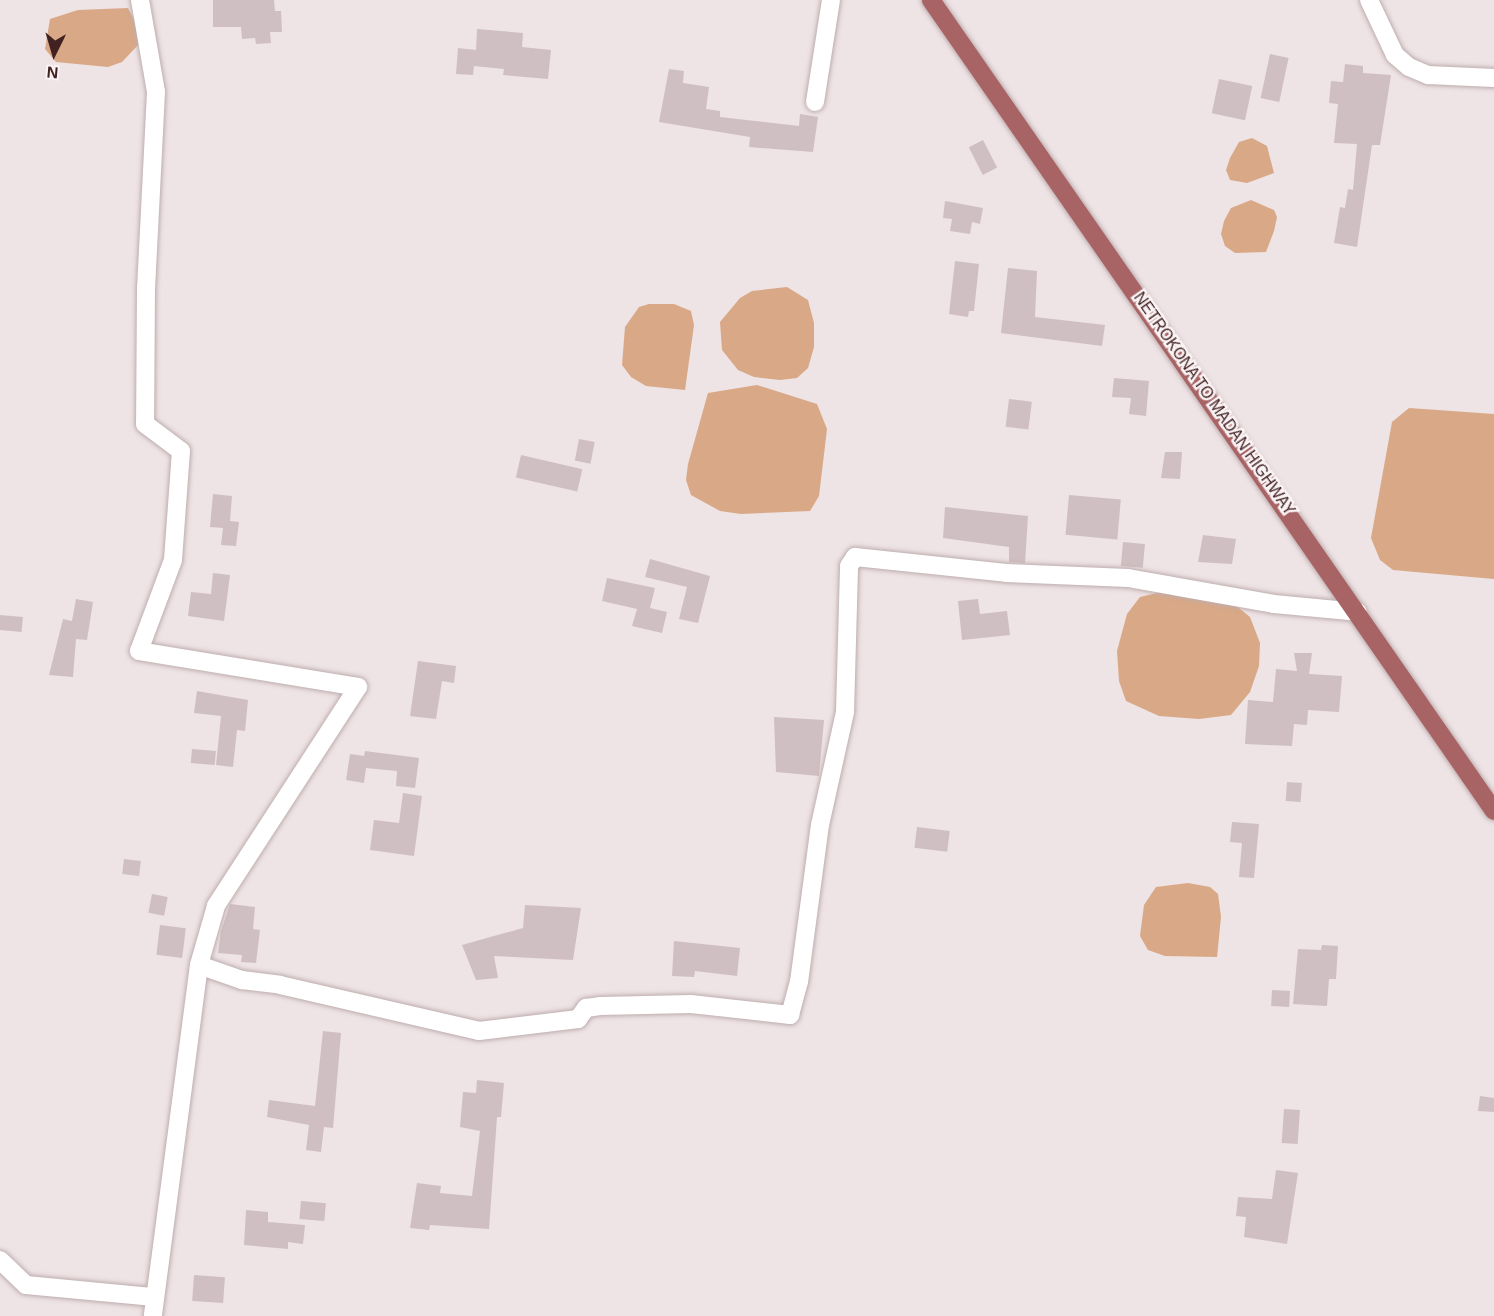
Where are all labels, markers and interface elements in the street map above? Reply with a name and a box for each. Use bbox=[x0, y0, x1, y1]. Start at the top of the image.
north arrow bbox=[24, 24, 84, 84]
text: N bbox=[46, 63, 59, 81]
street label: NETROKONA TO MADAN HIGHWAY bbox=[1129, 288, 1299, 520]

